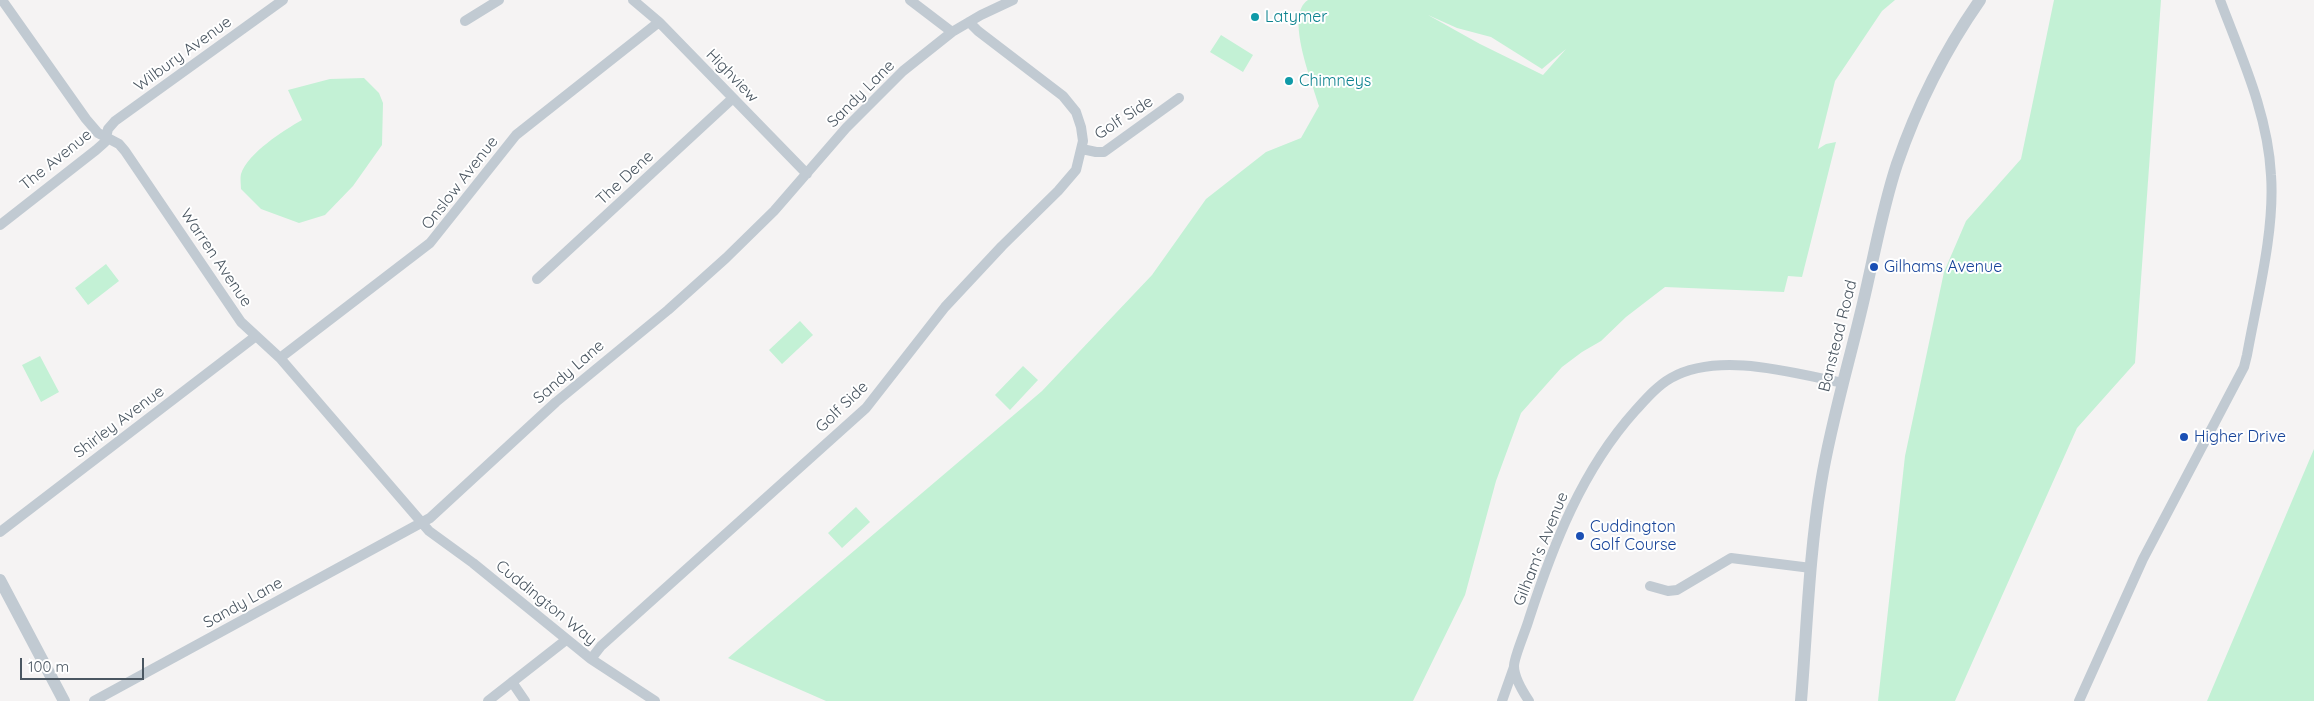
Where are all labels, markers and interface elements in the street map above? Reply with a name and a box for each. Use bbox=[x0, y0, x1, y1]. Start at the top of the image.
place label: Latymer bbox=[1265, 7, 1328, 27]
marker: Latymer bbox=[1249, 11, 1261, 23]
street label: Wilbury Avenue bbox=[131, 12, 235, 96]
street label: Highview bbox=[702, 45, 762, 107]
street label: Sandy Lane bbox=[823, 56, 899, 132]
place label: Chimneys bbox=[1299, 71, 1371, 91]
marker: Chimneys bbox=[1283, 75, 1295, 87]
street label: Golf Side bbox=[1091, 92, 1157, 144]
street label: The Avenue bbox=[16, 125, 96, 195]
street label: Onslow Avenue bbox=[418, 132, 502, 234]
street label: The Dene bbox=[592, 147, 658, 209]
street label: Warren Avenue bbox=[176, 205, 256, 311]
place label: Gilhams Avenue bbox=[1884, 257, 2002, 277]
marker: Gilhams Avenue bbox=[1868, 261, 1880, 273]
street label: Banstead Road bbox=[1815, 278, 1861, 394]
street label: Sandy Lane bbox=[530, 336, 608, 408]
street label: Golf Side bbox=[812, 377, 872, 437]
street label: Shirley Avenue bbox=[70, 382, 168, 462]
place label: Higher Drive bbox=[2194, 427, 2286, 447]
marker: Higher Drive bbox=[2178, 431, 2190, 443]
street label: Gilham's Avenue bbox=[1509, 489, 1573, 609]
place label: Cuddington Golf Course bbox=[1590, 517, 1677, 555]
marker: Cuddington Golf Course bbox=[1574, 530, 1586, 542]
street label: Cuddington Way bbox=[492, 556, 600, 650]
street label: Sandy Lane bbox=[200, 573, 286, 633]
scale bar bbox=[22, 648, 146, 680]
text: 100 m bbox=[28, 657, 69, 676]

